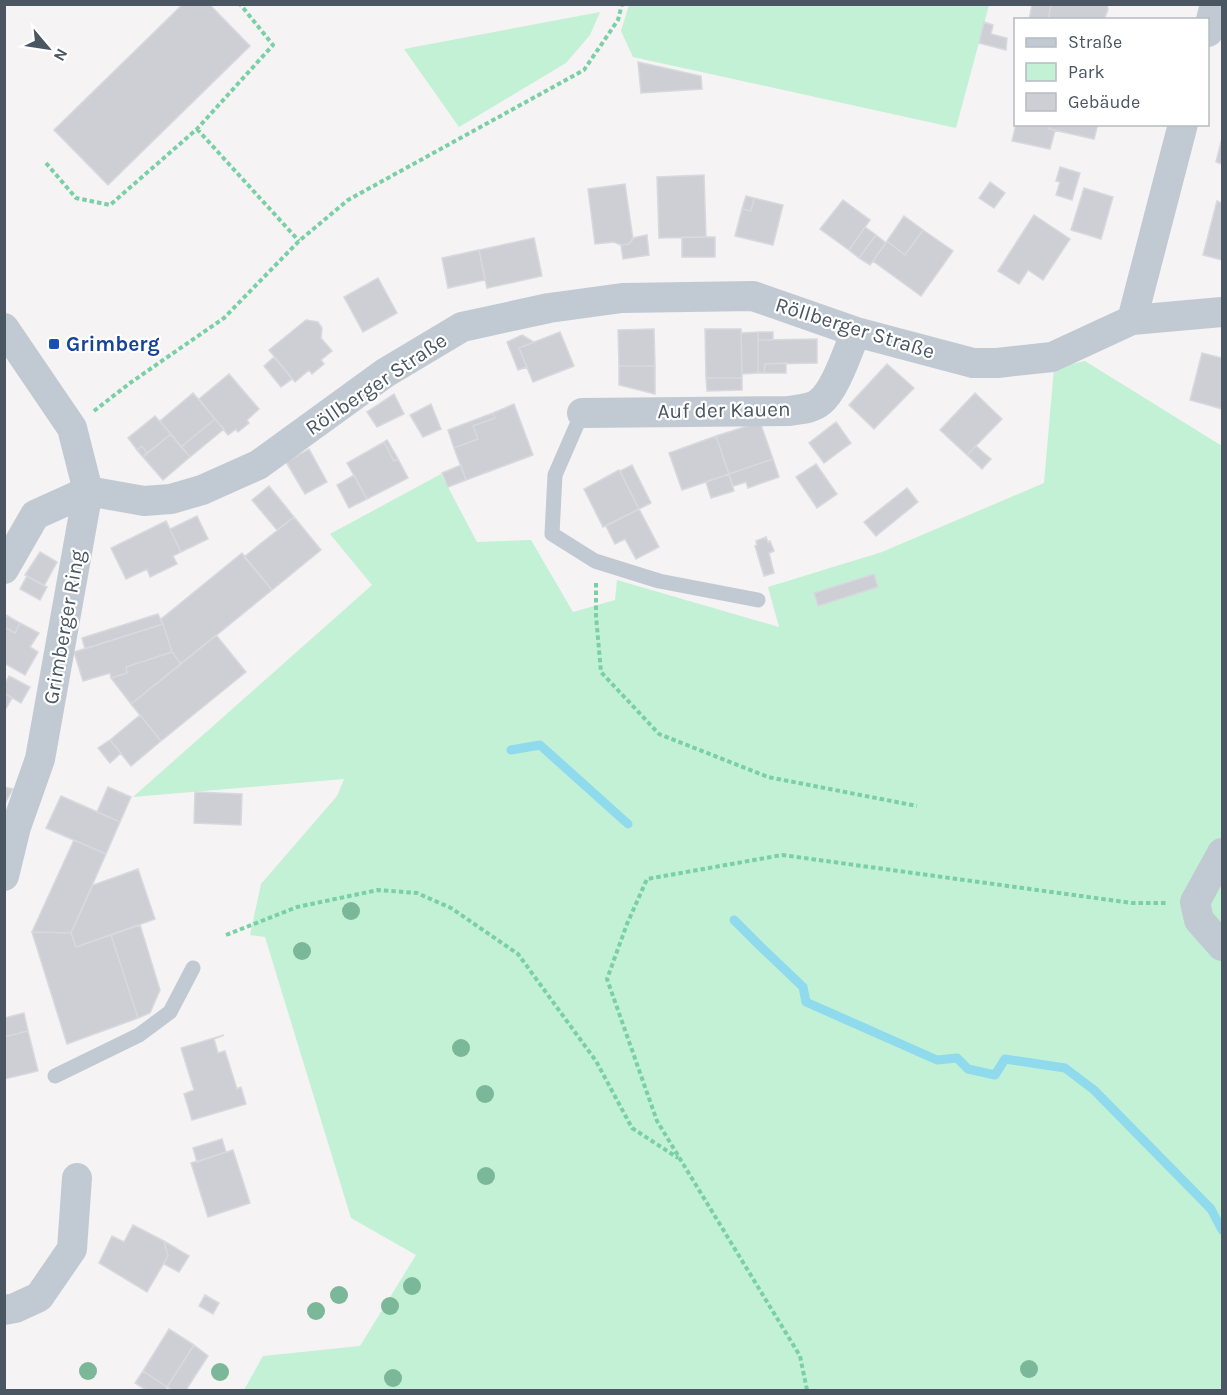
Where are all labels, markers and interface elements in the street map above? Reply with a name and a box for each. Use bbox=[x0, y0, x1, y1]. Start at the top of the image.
north arrow bbox=[18, 18, 78, 78]
legend bbox=[1014, 18, 1209, 126]
text: Straße bbox=[1068, 31, 1122, 53]
text: N bbox=[50, 45, 72, 65]
text: Park bbox=[1068, 61, 1105, 83]
text: Gebäude bbox=[1068, 91, 1140, 113]
street label: Röllberger Straße bbox=[772, 292, 938, 364]
street label: Röllberger Straße bbox=[301, 328, 451, 440]
place label: Grimberg bbox=[66, 332, 160, 356]
marker: Grimberg bbox=[47, 337, 61, 351]
street label: Auf der Kauen bbox=[657, 397, 791, 423]
street label: Grimberger Ring bbox=[39, 548, 89, 706]

